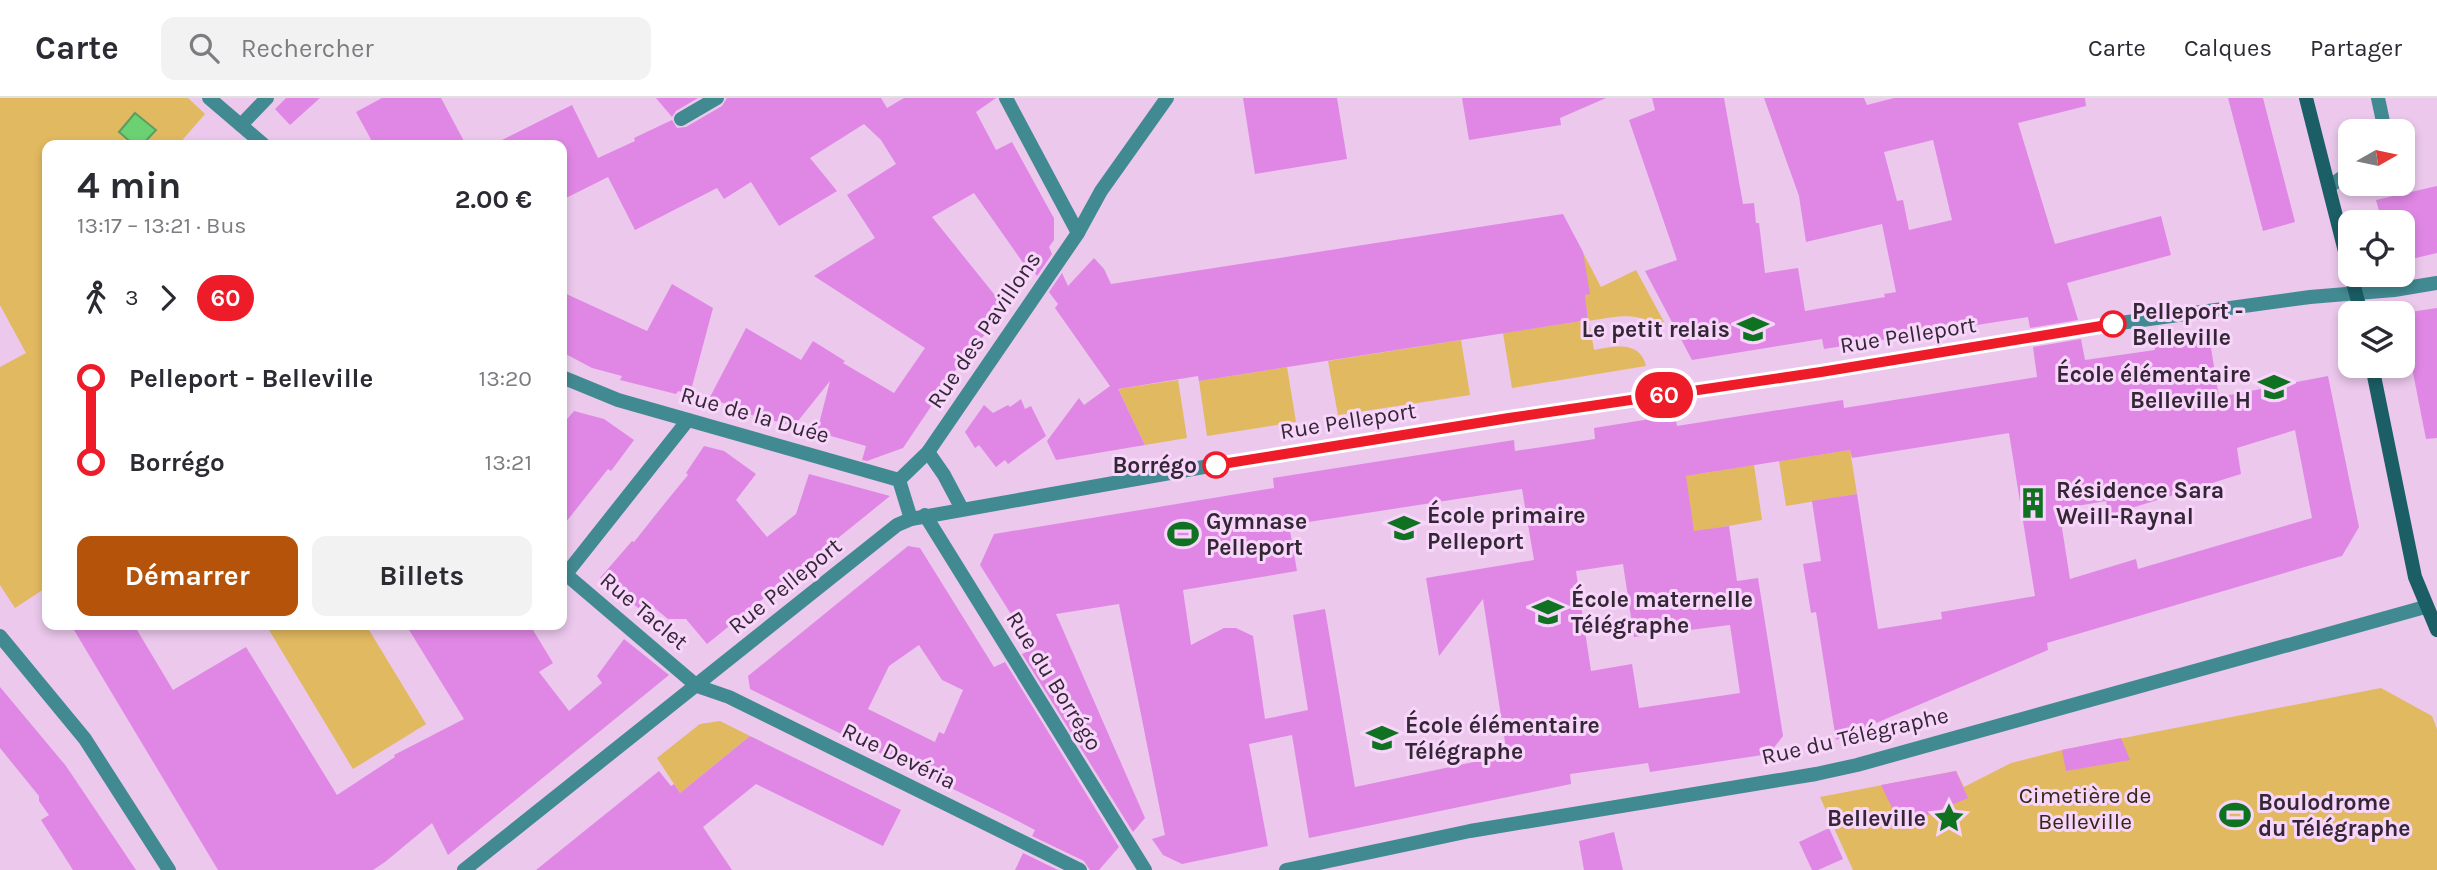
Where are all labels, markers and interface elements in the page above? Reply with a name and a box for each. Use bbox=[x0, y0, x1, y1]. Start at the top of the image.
search box bbox=[161, 17, 651, 80]
text: Carte bbox=[35, 29, 119, 67]
icon: search bbox=[185, 29, 223, 67]
text: Rechercher bbox=[241, 33, 374, 64]
text: Carte bbox=[2088, 34, 2146, 62]
text: Calques bbox=[2184, 34, 2272, 62]
text: Partager bbox=[2310, 34, 2402, 62]
north arrow bbox=[2338, 119, 2415, 196]
map controls bbox=[2338, 119, 2415, 378]
text: 4 min bbox=[77, 163, 181, 208]
text: 2.00 € bbox=[455, 184, 532, 215]
button: locate bbox=[2338, 210, 2415, 287]
text: 13:17 – 13:21 · Bus bbox=[77, 212, 246, 239]
street label: Rue des Pavillons bbox=[922, 246, 1046, 414]
icon: walk bbox=[77, 279, 115, 317]
icon: forward bbox=[149, 279, 187, 317]
text: 3 bbox=[125, 284, 139, 311]
text: 60 bbox=[211, 284, 240, 312]
place label: Pelleport - Belleville bbox=[2132, 298, 2243, 351]
button: layers bbox=[2338, 301, 2415, 378]
street label: Rue Pelleport bbox=[1838, 311, 1978, 359]
marker: Pelleport - Belleville bbox=[2100, 311, 2126, 337]
school or university icon: Le petit relais bbox=[1736, 312, 1770, 346]
place label: Le petit relais bbox=[1582, 316, 1730, 343]
place label: École élémentaire Belleville H bbox=[2056, 358, 2251, 414]
text: Pelleport - Belleville bbox=[129, 363, 373, 394]
text: 13:20 bbox=[479, 365, 532, 392]
school or university icon: École élémentaire Belleville H bbox=[2257, 370, 2291, 404]
line badge: 60 bbox=[1632, 372, 1696, 418]
street label: Rue de la Duée bbox=[678, 381, 832, 449]
text: 60 bbox=[1649, 381, 1679, 409]
street label: Rue Pelleport bbox=[1278, 397, 1418, 445]
text: Borrégo bbox=[129, 447, 225, 478]
text: 13:21 bbox=[485, 449, 532, 476]
place label: Borrégo bbox=[1112, 452, 1197, 479]
marker: Borrégo bbox=[1203, 452, 1229, 478]
place label: Résidence Sara Weill-Raynal bbox=[2056, 477, 2224, 530]
building icon: Résidence Sara Weill-Raynal bbox=[2016, 486, 2050, 520]
place label: École primaire Pelleport bbox=[1427, 499, 1585, 555]
place label: Gymnase Pelleport bbox=[1206, 508, 1307, 561]
school or university icon: École primaire Pelleport bbox=[1387, 511, 1421, 545]
sports icon: Gymnase Pelleport bbox=[1166, 517, 1200, 551]
street label: Rue Pelleport bbox=[723, 532, 847, 640]
button: Démarrer bbox=[77, 536, 298, 616]
button: Billets bbox=[312, 536, 532, 616]
street label: Rue Taclet bbox=[595, 567, 694, 656]
place label: École maternelle Télégraphe bbox=[1571, 583, 1753, 639]
school or university icon: École maternelle Télégraphe bbox=[1531, 595, 1565, 629]
street label: Rue du Borrégo bbox=[1000, 606, 1108, 756]
street label: Rue du Télégraphe bbox=[1759, 701, 1951, 771]
place label: École élémentaire Télégraphe bbox=[1405, 709, 1600, 765]
street label: Rue Devéria bbox=[838, 717, 960, 795]
school or university icon: École élémentaire Télégraphe bbox=[1365, 721, 1399, 755]
park label: Cimetière de Belleville bbox=[2019, 782, 2151, 835]
place label: Boulodrome du Télégraphe bbox=[2258, 789, 2410, 842]
sports icon: Boulodrome du Télégraphe bbox=[2218, 798, 2252, 832]
place icon: Belleville bbox=[1932, 801, 1966, 835]
place label: Belleville bbox=[1827, 805, 1926, 832]

